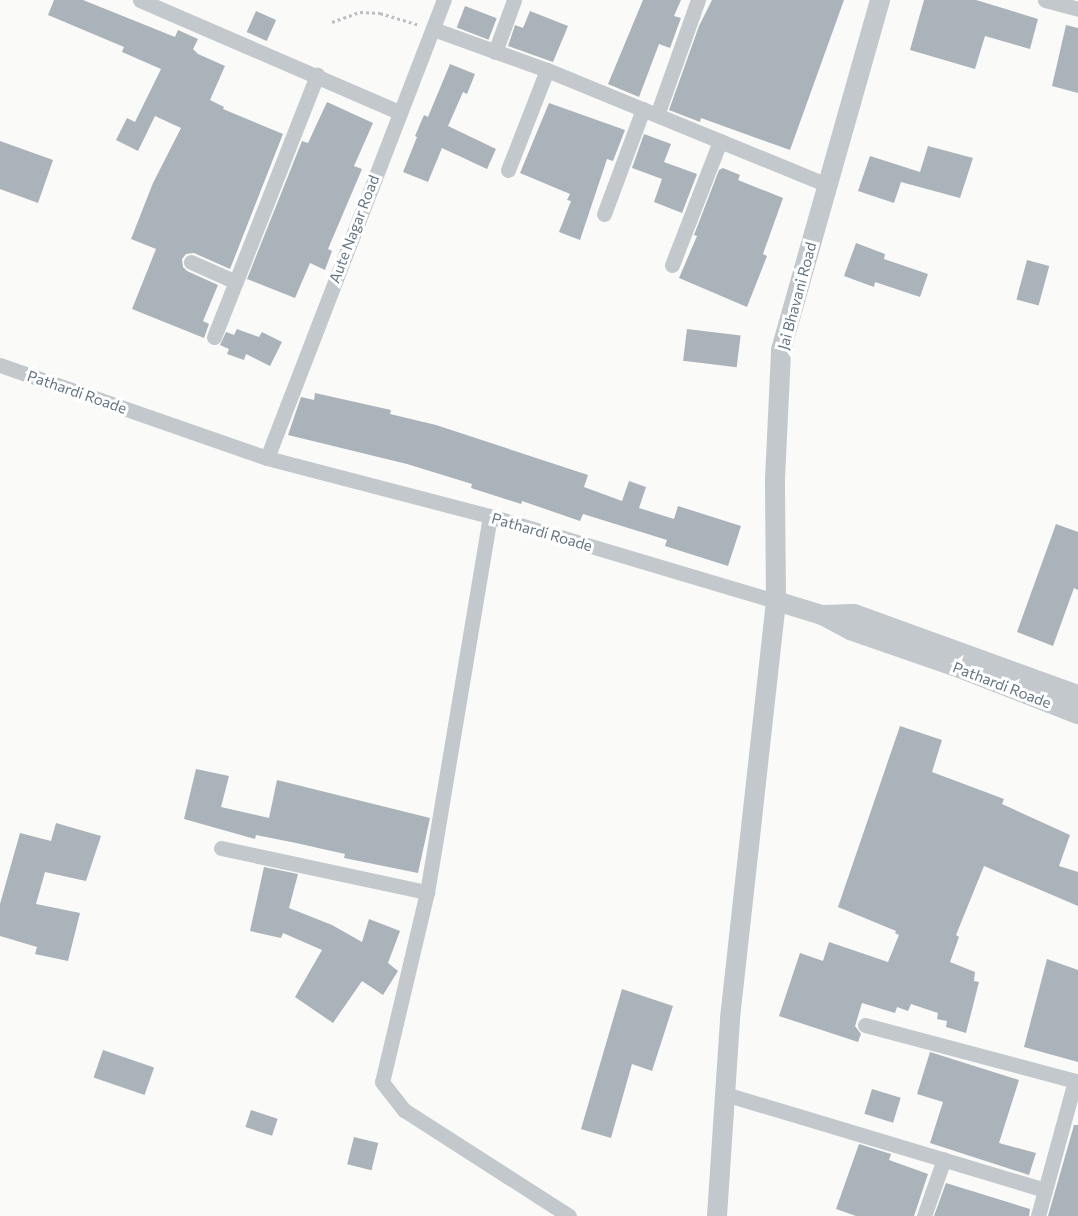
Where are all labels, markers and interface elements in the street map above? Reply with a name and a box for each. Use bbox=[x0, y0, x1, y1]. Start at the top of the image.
street label: Aute Nagar Road bbox=[325, 172, 383, 286]
street label: Jai Bhavani Road bbox=[774, 240, 820, 352]
street label: Pathardi Roade bbox=[25, 367, 129, 417]
street label: Pathardi Roade bbox=[490, 509, 594, 555]
street label: Pathardi Roade bbox=[950, 658, 1054, 712]

